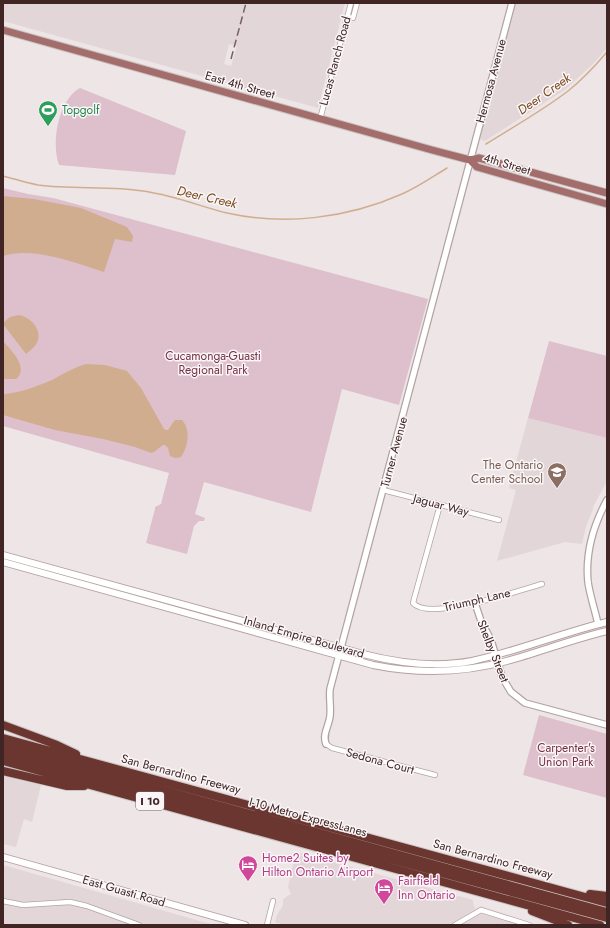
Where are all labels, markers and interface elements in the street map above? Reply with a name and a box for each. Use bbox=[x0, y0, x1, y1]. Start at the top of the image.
street label: Lucas Ranch Road bbox=[314, 14, 356, 108]
street label: Hermosa Avenue bbox=[471, 37, 511, 125]
street label: East 4th Street bbox=[203, 66, 277, 104]
water label: Deer Creek bbox=[514, 68, 575, 119]
sports icon: Topgolf bbox=[37, 99, 59, 127]
place label: Topgolf bbox=[62, 101, 100, 119]
street label: 4th Street bbox=[481, 148, 533, 180]
water label: Deer Creek bbox=[175, 181, 239, 213]
park label: Cucamonga-Guasti Regional Park bbox=[165, 347, 261, 379]
street label: Turner Avenue bbox=[376, 415, 412, 489]
place label: The Ontario Center School bbox=[471, 456, 543, 488]
school or university icon: The Ontario Center School bbox=[546, 461, 568, 489]
street label: Jaguar Way bbox=[409, 488, 472, 521]
street label: Triumph Lane bbox=[442, 584, 512, 616]
street label: Inland Empire Boulevard bbox=[242, 611, 366, 663]
street label: Shelby Street bbox=[472, 617, 514, 685]
park label: Carpenter's Union Park bbox=[537, 739, 595, 771]
street label: Sedona Court bbox=[344, 743, 416, 779]
street label: San Bernardino Freeway bbox=[119, 749, 243, 799]
road number: I 10 bbox=[136, 792, 164, 810]
street label: I-10 Metro ExpressLanes bbox=[247, 793, 369, 841]
street label: San Bernardino Freeway bbox=[431, 834, 555, 884]
place label: Home2 Suites by Hilton Ontario Airport bbox=[262, 849, 373, 881]
hotel icon: Home2 Suites by Hilton Ontario Airport bbox=[237, 854, 259, 882]
street label: East Guasti Road bbox=[80, 871, 168, 911]
place label: Fairfield Inn Ontario bbox=[398, 872, 456, 904]
hotel icon: Fairfield Inn Ontario bbox=[373, 877, 395, 905]

